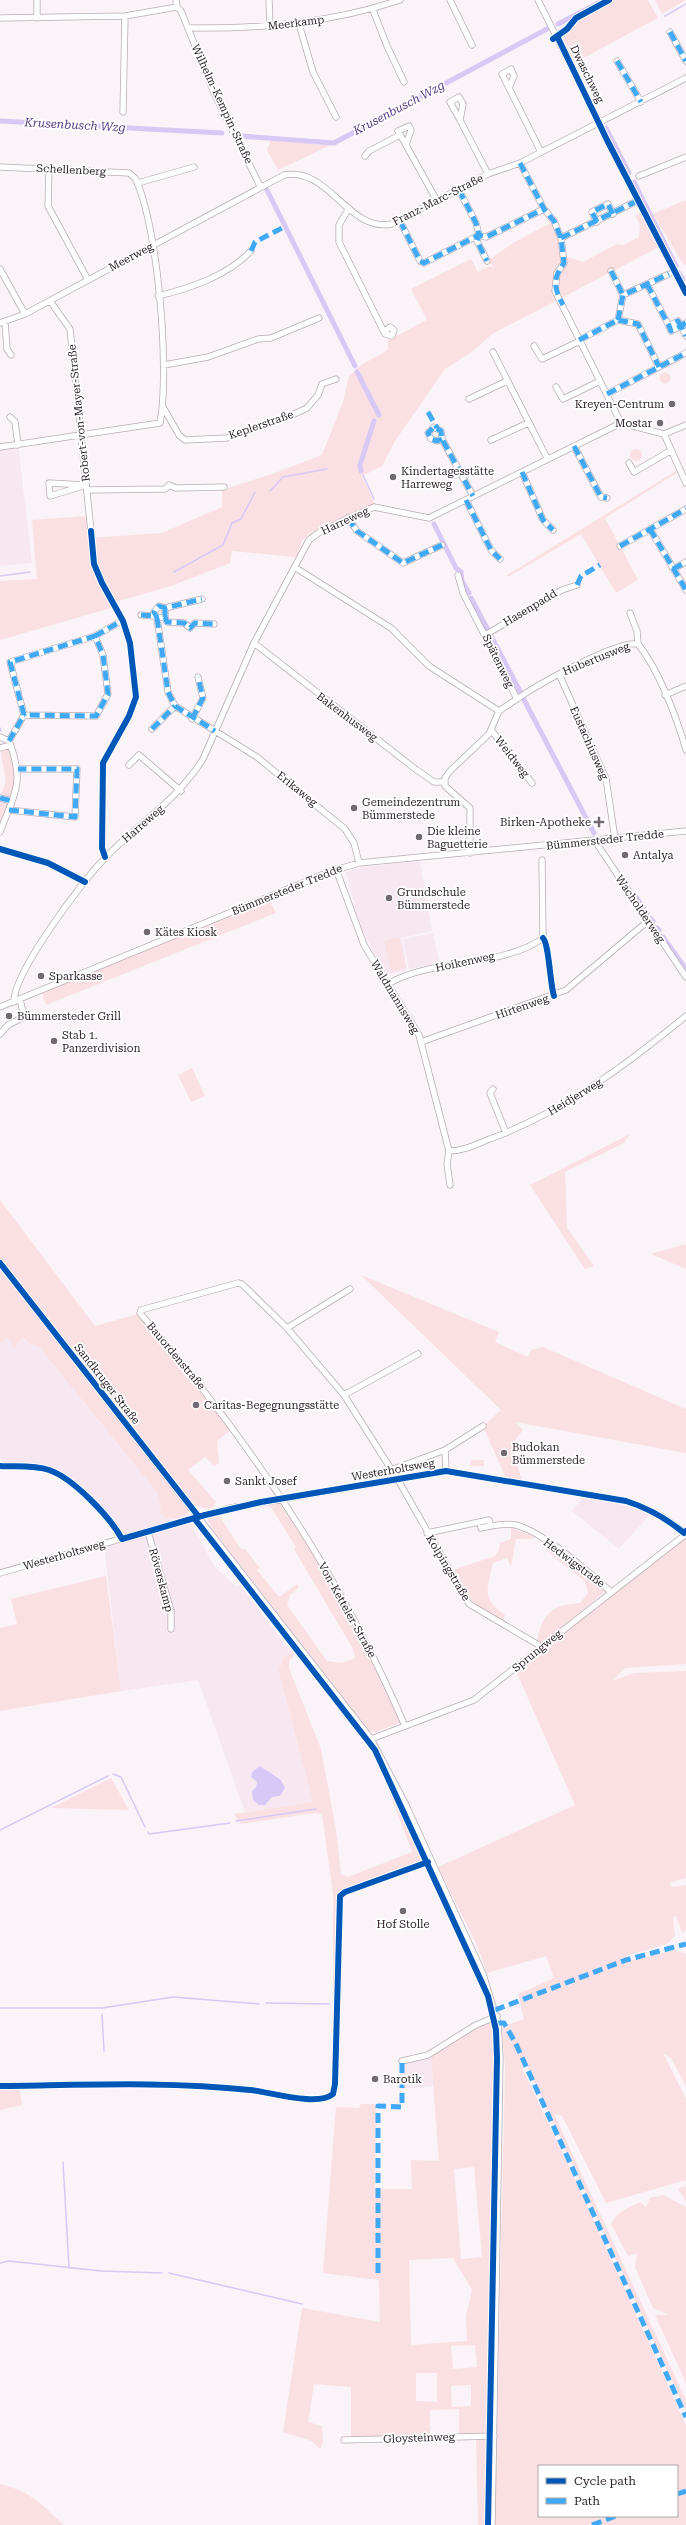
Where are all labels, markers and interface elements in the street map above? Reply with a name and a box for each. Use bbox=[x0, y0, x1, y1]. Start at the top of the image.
street label: Meerkamp bbox=[267, 13, 325, 33]
street label: Wilhelm-Kempin-Straße bbox=[189, 42, 255, 166]
street label: Dwaschweg bbox=[567, 43, 607, 106]
water label: Krusenbusch Wzg bbox=[350, 78, 447, 138]
water label: Krusenbusch Wzg bbox=[23, 115, 126, 135]
street label: Schellenberg bbox=[36, 162, 107, 178]
street label: Franz-Marc-Straße bbox=[391, 172, 485, 228]
street label: Meerweg bbox=[107, 240, 156, 274]
street label: Robert-von-Mayer-Straße bbox=[65, 344, 93, 482]
place label: Kreyen-Centrum bbox=[575, 398, 664, 411]
marker: Kreyen-Centrum bbox=[667, 399, 677, 409]
street label: Keplerstraße bbox=[227, 408, 295, 442]
place label: Mostar bbox=[615, 417, 652, 430]
marker: Mostar bbox=[655, 418, 665, 428]
place label: Kindertagesstätte Harreweg bbox=[401, 465, 494, 491]
marker: Kindertagesstätte Harreweg bbox=[388, 472, 398, 482]
street label: Harreweg bbox=[319, 504, 372, 538]
street label: Hasenpadd bbox=[501, 587, 559, 629]
street label: Spätenweg bbox=[479, 632, 517, 691]
street label: Hubertusweg bbox=[561, 639, 632, 678]
street label: Bakenhusweg bbox=[314, 690, 381, 745]
street label: Eustachiusweg bbox=[567, 704, 611, 782]
street label: Weidweg bbox=[492, 734, 532, 781]
street label: Erikaweg bbox=[274, 769, 321, 810]
place label: Gemeindezentrum Bümmerstede bbox=[362, 796, 460, 822]
street label: Harreweg bbox=[119, 802, 167, 846]
marker: Gemeindezentrum Bümmerstede bbox=[349, 803, 359, 813]
place label: Birken-Apotheke bbox=[500, 816, 591, 829]
marker: Birken-Apotheke bbox=[594, 817, 604, 827]
place label: Die kleine Baguetterie bbox=[427, 825, 488, 851]
street label: Bümmersteder Tredde bbox=[545, 827, 665, 853]
marker: Die kleine Baguetterie bbox=[414, 832, 424, 842]
place label: Antalya bbox=[633, 849, 673, 862]
marker: Antalya bbox=[620, 850, 630, 860]
street label: Bümmersteder Tredde bbox=[230, 862, 344, 918]
street label: Wacholderweg bbox=[613, 873, 668, 946]
place label: Grundschule Bümmerstede bbox=[397, 886, 470, 912]
marker: Grundschule Bümmerstede bbox=[384, 893, 394, 903]
place label: Kätes Kiosk bbox=[155, 926, 217, 939]
marker: Kätes Kiosk bbox=[142, 927, 152, 937]
street label: Hoikenweg bbox=[434, 949, 496, 975]
street label: Waldmannsweg bbox=[368, 958, 422, 1037]
place label: Sparkasse bbox=[49, 970, 102, 983]
marker: Sparkasse bbox=[36, 971, 46, 981]
street label: Hirtenweg bbox=[494, 992, 551, 1022]
place label: Bümmersteder Grill bbox=[17, 1010, 121, 1023]
marker: Bümmersteder Grill bbox=[4, 1011, 14, 1021]
place label: Stab 1. Panzerdivision bbox=[62, 1029, 141, 1055]
marker: Stab 1. Panzerdivision bbox=[49, 1036, 59, 1046]
street label: Heidjerweg bbox=[546, 1075, 605, 1118]
street label: Bauordenstraße bbox=[144, 1320, 208, 1392]
street label: Sandkruger Straße bbox=[71, 1341, 143, 1427]
place label: Caritas-Begegnungsstätte bbox=[204, 1399, 339, 1412]
marker: Caritas-Begegnungsstätte bbox=[191, 1400, 201, 1410]
place label: Budokan Bümmerstede bbox=[512, 1441, 585, 1467]
marker: Budokan Bümmerstede bbox=[499, 1448, 509, 1458]
street label: Westerholtsweg bbox=[350, 1456, 436, 1484]
place label: Sankt Josef bbox=[235, 1475, 298, 1488]
marker: Sankt Josef bbox=[222, 1476, 232, 1486]
street label: Kolpingstraße bbox=[423, 1533, 473, 1603]
street label: Hedwigstraße bbox=[541, 1536, 607, 1590]
street label: Westerholtsweg bbox=[22, 1537, 107, 1573]
street label: Röverskamp bbox=[146, 1547, 176, 1613]
street label: Von-Ketteler-Straße bbox=[315, 1560, 379, 1660]
street label: Sprungweg bbox=[510, 1627, 565, 1675]
marker: Hof Stolle bbox=[398, 1906, 408, 1916]
place label: Hof Stolle bbox=[376, 1918, 430, 1931]
place label: Barotik bbox=[383, 2073, 422, 2086]
marker: Barotik bbox=[370, 2074, 380, 2084]
street label: Gloysteinweg bbox=[383, 2430, 456, 2446]
legend bbox=[538, 2465, 678, 2517]
text: Cycle path bbox=[574, 2474, 636, 2488]
text: Path bbox=[574, 2494, 600, 2508]

